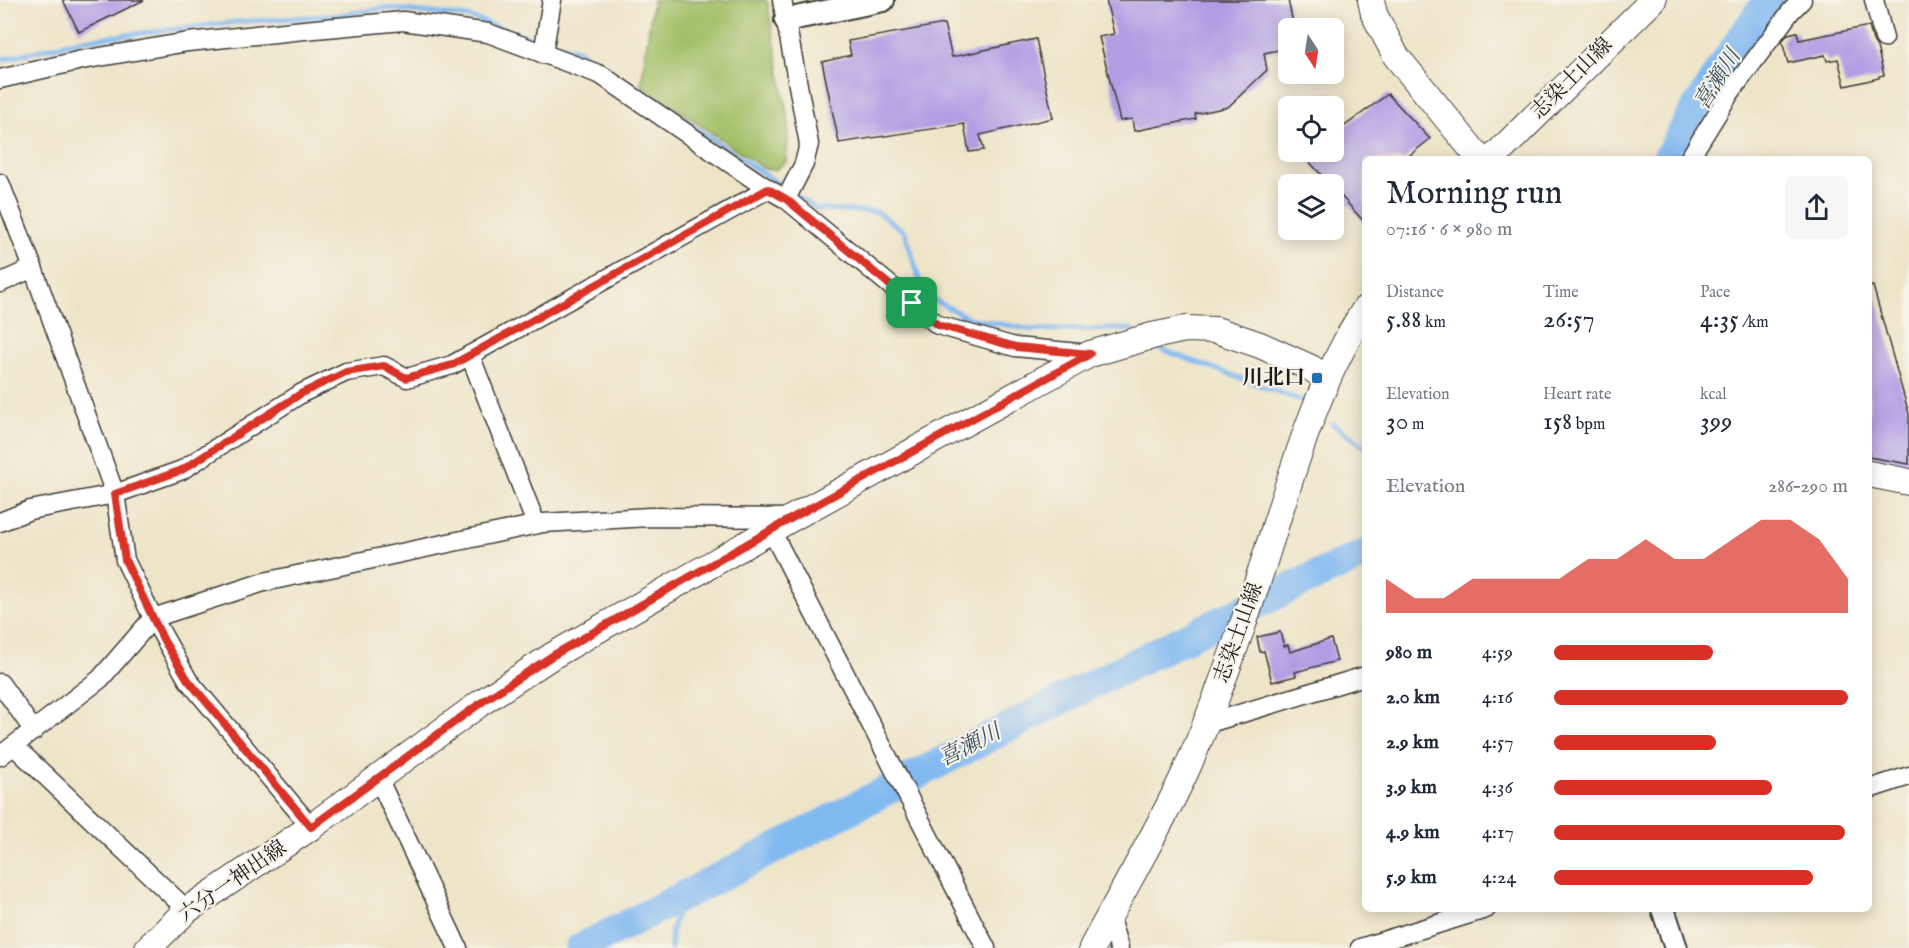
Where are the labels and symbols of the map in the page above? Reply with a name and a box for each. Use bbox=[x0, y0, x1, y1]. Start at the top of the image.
north arrow bbox=[1278, 18, 1344, 84]
street label: 志染土山線 bbox=[1525, 32, 1619, 126]
water label: 喜瀬川 bbox=[1689, 43, 1748, 115]
pin bbox=[886, 277, 937, 328]
place label: 川北口 bbox=[1242, 365, 1305, 392]
marker: 川北口 bbox=[1310, 371, 1324, 385]
street label: 志染土山線 bbox=[1208, 579, 1270, 687]
water label: 喜瀬川 bbox=[934, 718, 1008, 773]
street label: 六分一神出線 bbox=[174, 835, 292, 929]

